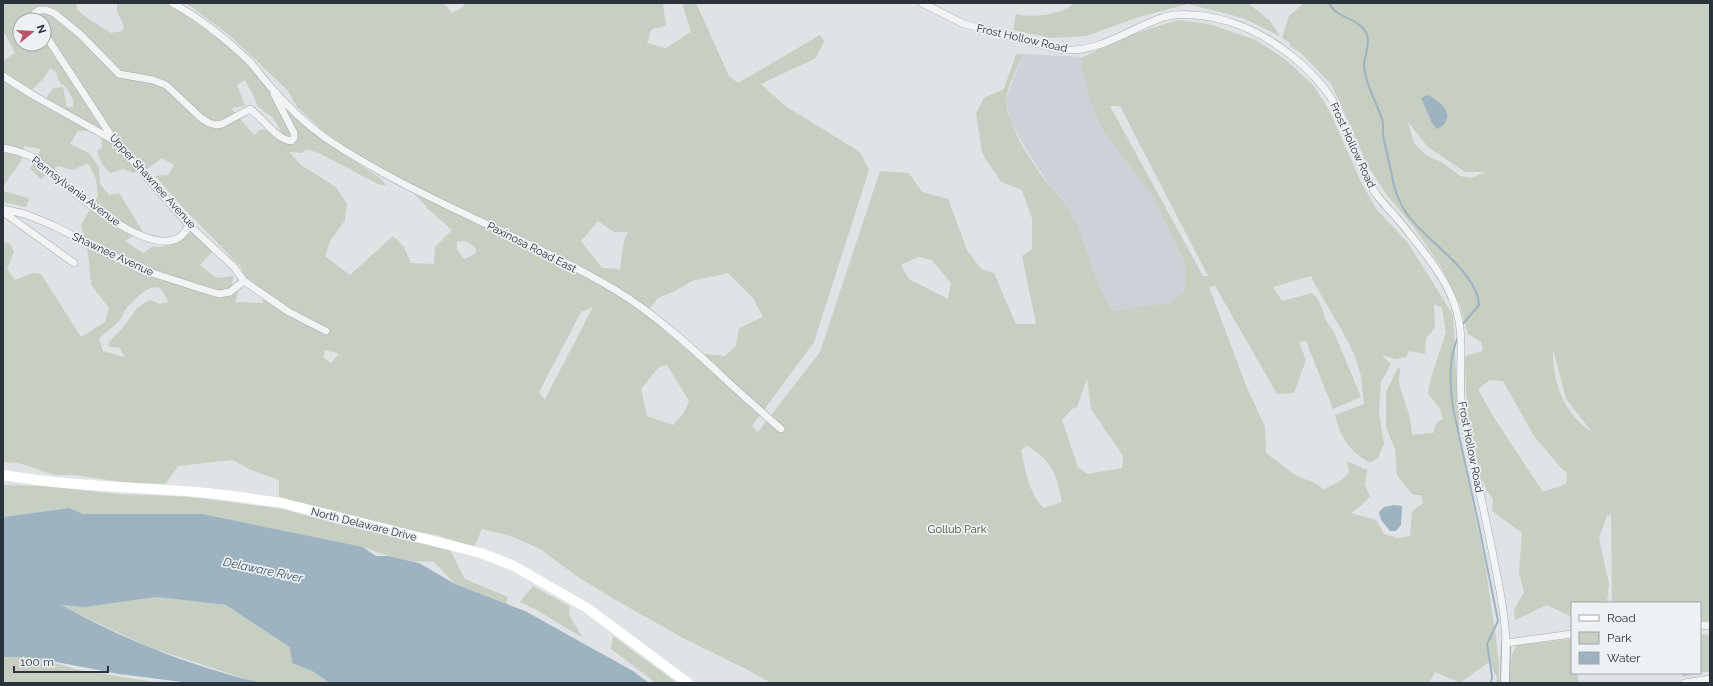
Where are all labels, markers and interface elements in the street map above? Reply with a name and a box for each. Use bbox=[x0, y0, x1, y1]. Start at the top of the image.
north arrow bbox=[12, 12, 52, 52]
street label: Frost Hollow Road bbox=[975, 22, 1069, 55]
text: N bbox=[34, 23, 49, 35]
street label: Frost Hollow Road bbox=[1327, 100, 1378, 190]
street label: Upper Shawnee Avenue bbox=[107, 131, 199, 232]
street label: Pennsylvania Avenue bbox=[29, 154, 123, 229]
street label: Paxinosa Road East bbox=[485, 219, 579, 276]
street label: Shawnee Avenue bbox=[70, 230, 156, 279]
street label: Frost Hollow Road bbox=[1455, 400, 1486, 494]
street label: North Delaware Drive bbox=[310, 505, 419, 544]
park label: Gollub Park bbox=[928, 523, 987, 536]
water label: Delaware River bbox=[222, 555, 305, 585]
legend bbox=[1571, 602, 1701, 674]
text: Road bbox=[1607, 611, 1636, 625]
text: Park bbox=[1607, 631, 1632, 645]
scale bar bbox=[14, 648, 108, 674]
text: Water bbox=[1607, 651, 1641, 665]
text: 100 m bbox=[20, 655, 54, 669]

